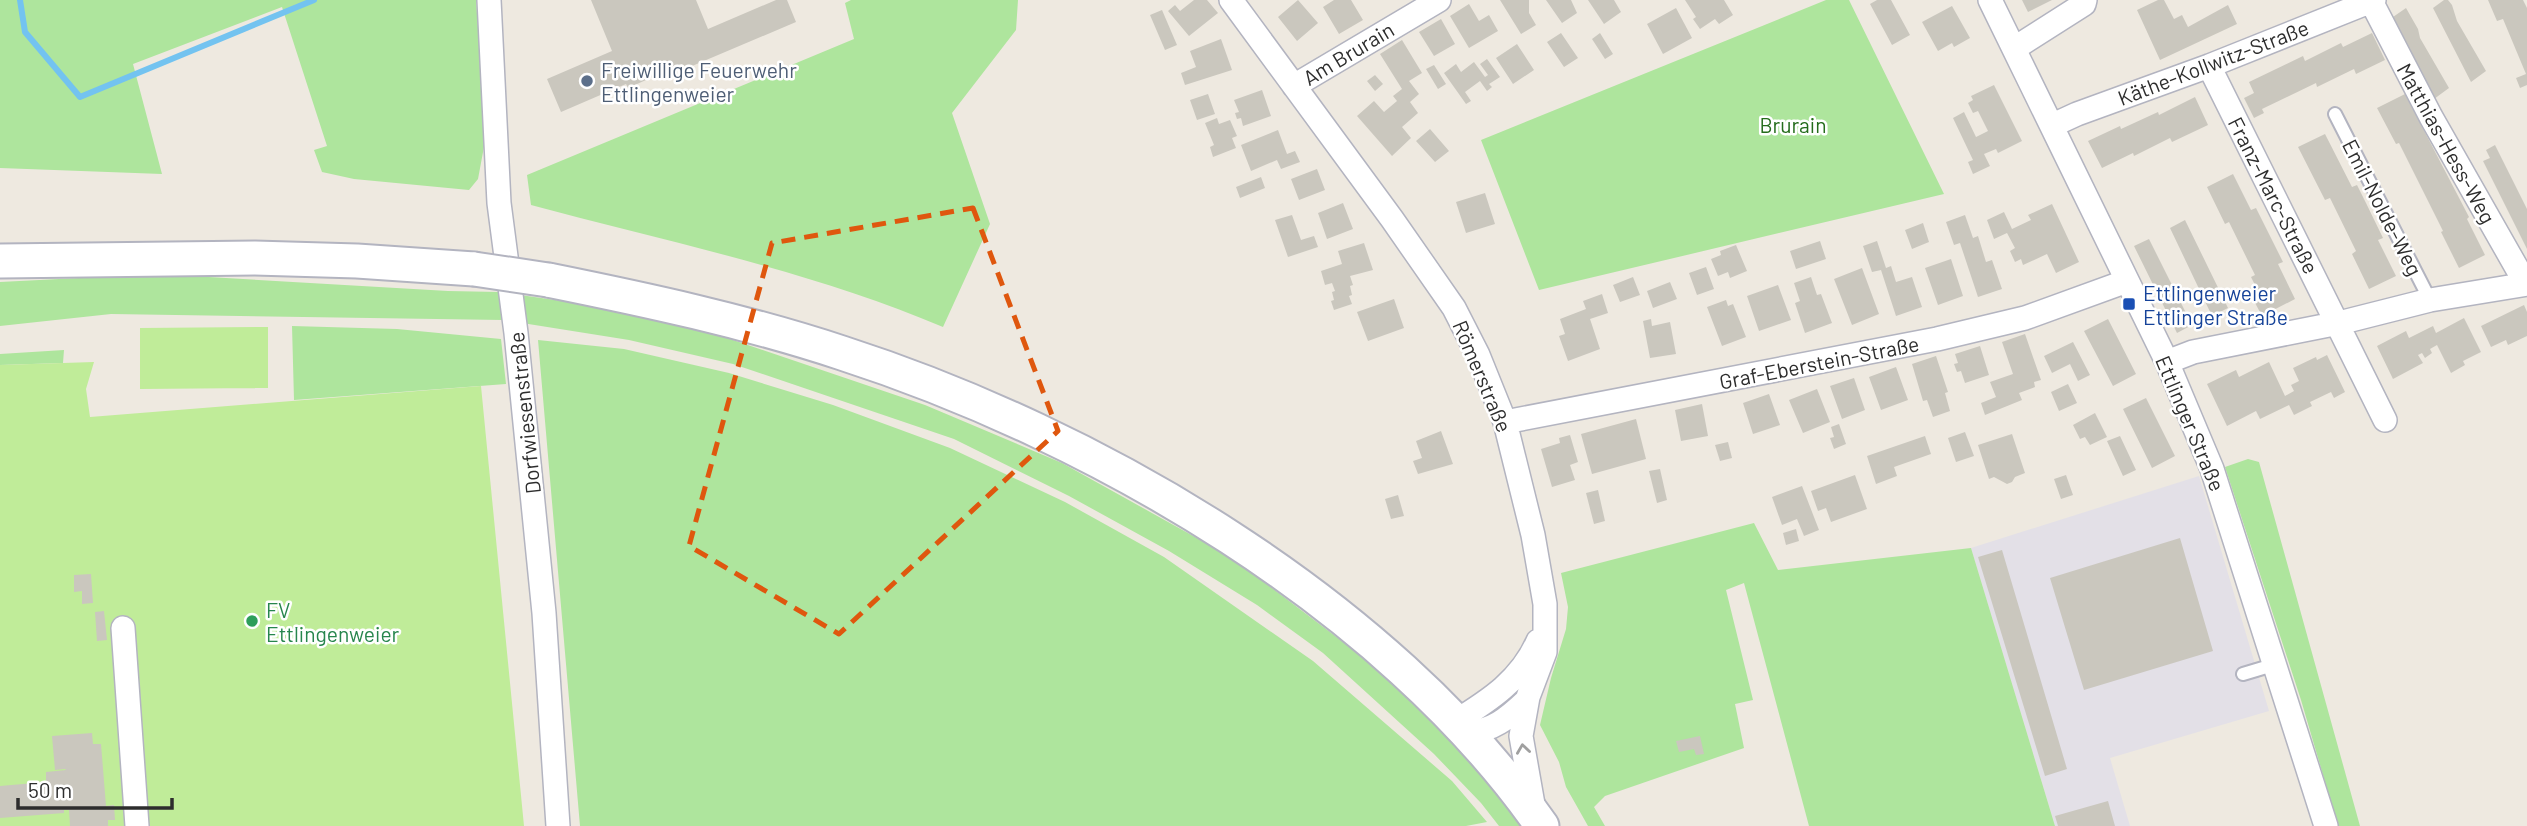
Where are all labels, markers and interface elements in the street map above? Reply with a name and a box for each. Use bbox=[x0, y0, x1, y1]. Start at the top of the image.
street label: Käthe-Kollwitz-Straße bbox=[2114, 14, 2312, 110]
street label: Am Brurain bbox=[1298, 16, 1398, 90]
place label: Freiwillige Feuerwehr Ettlingenweier bbox=[601, 57, 797, 106]
street label: Matthias-Hess-Weg bbox=[2393, 58, 2501, 228]
marker: Freiwillige Feuerwehr Ettlingenweier bbox=[579, 73, 595, 89]
park label: Brurain bbox=[1759, 112, 1827, 137]
street label: Franz-Marc-Straße bbox=[2224, 112, 2324, 278]
street label: Emil-Nolde-Weg bbox=[2338, 135, 2428, 279]
place label: Ettlingenweier Ettlinger Straße bbox=[2143, 280, 2288, 329]
marker: Ettlingenweier Ettlinger Straße bbox=[2121, 296, 2137, 312]
street label: Römerstraße bbox=[1448, 316, 1518, 436]
street label: Graf-Eberstein-Straße bbox=[1717, 330, 1921, 394]
street label: Dorfwiesenstraße bbox=[503, 331, 545, 495]
street label: Ettlinger Straße bbox=[2151, 351, 2231, 495]
place label: FV Ettlingenweier bbox=[266, 597, 400, 646]
marker: FV Ettlingenweier bbox=[244, 613, 260, 629]
one-way arrow bbox=[1515, 743, 1530, 755]
scale bar bbox=[18, 766, 172, 810]
text: 50 m bbox=[28, 777, 72, 802]

